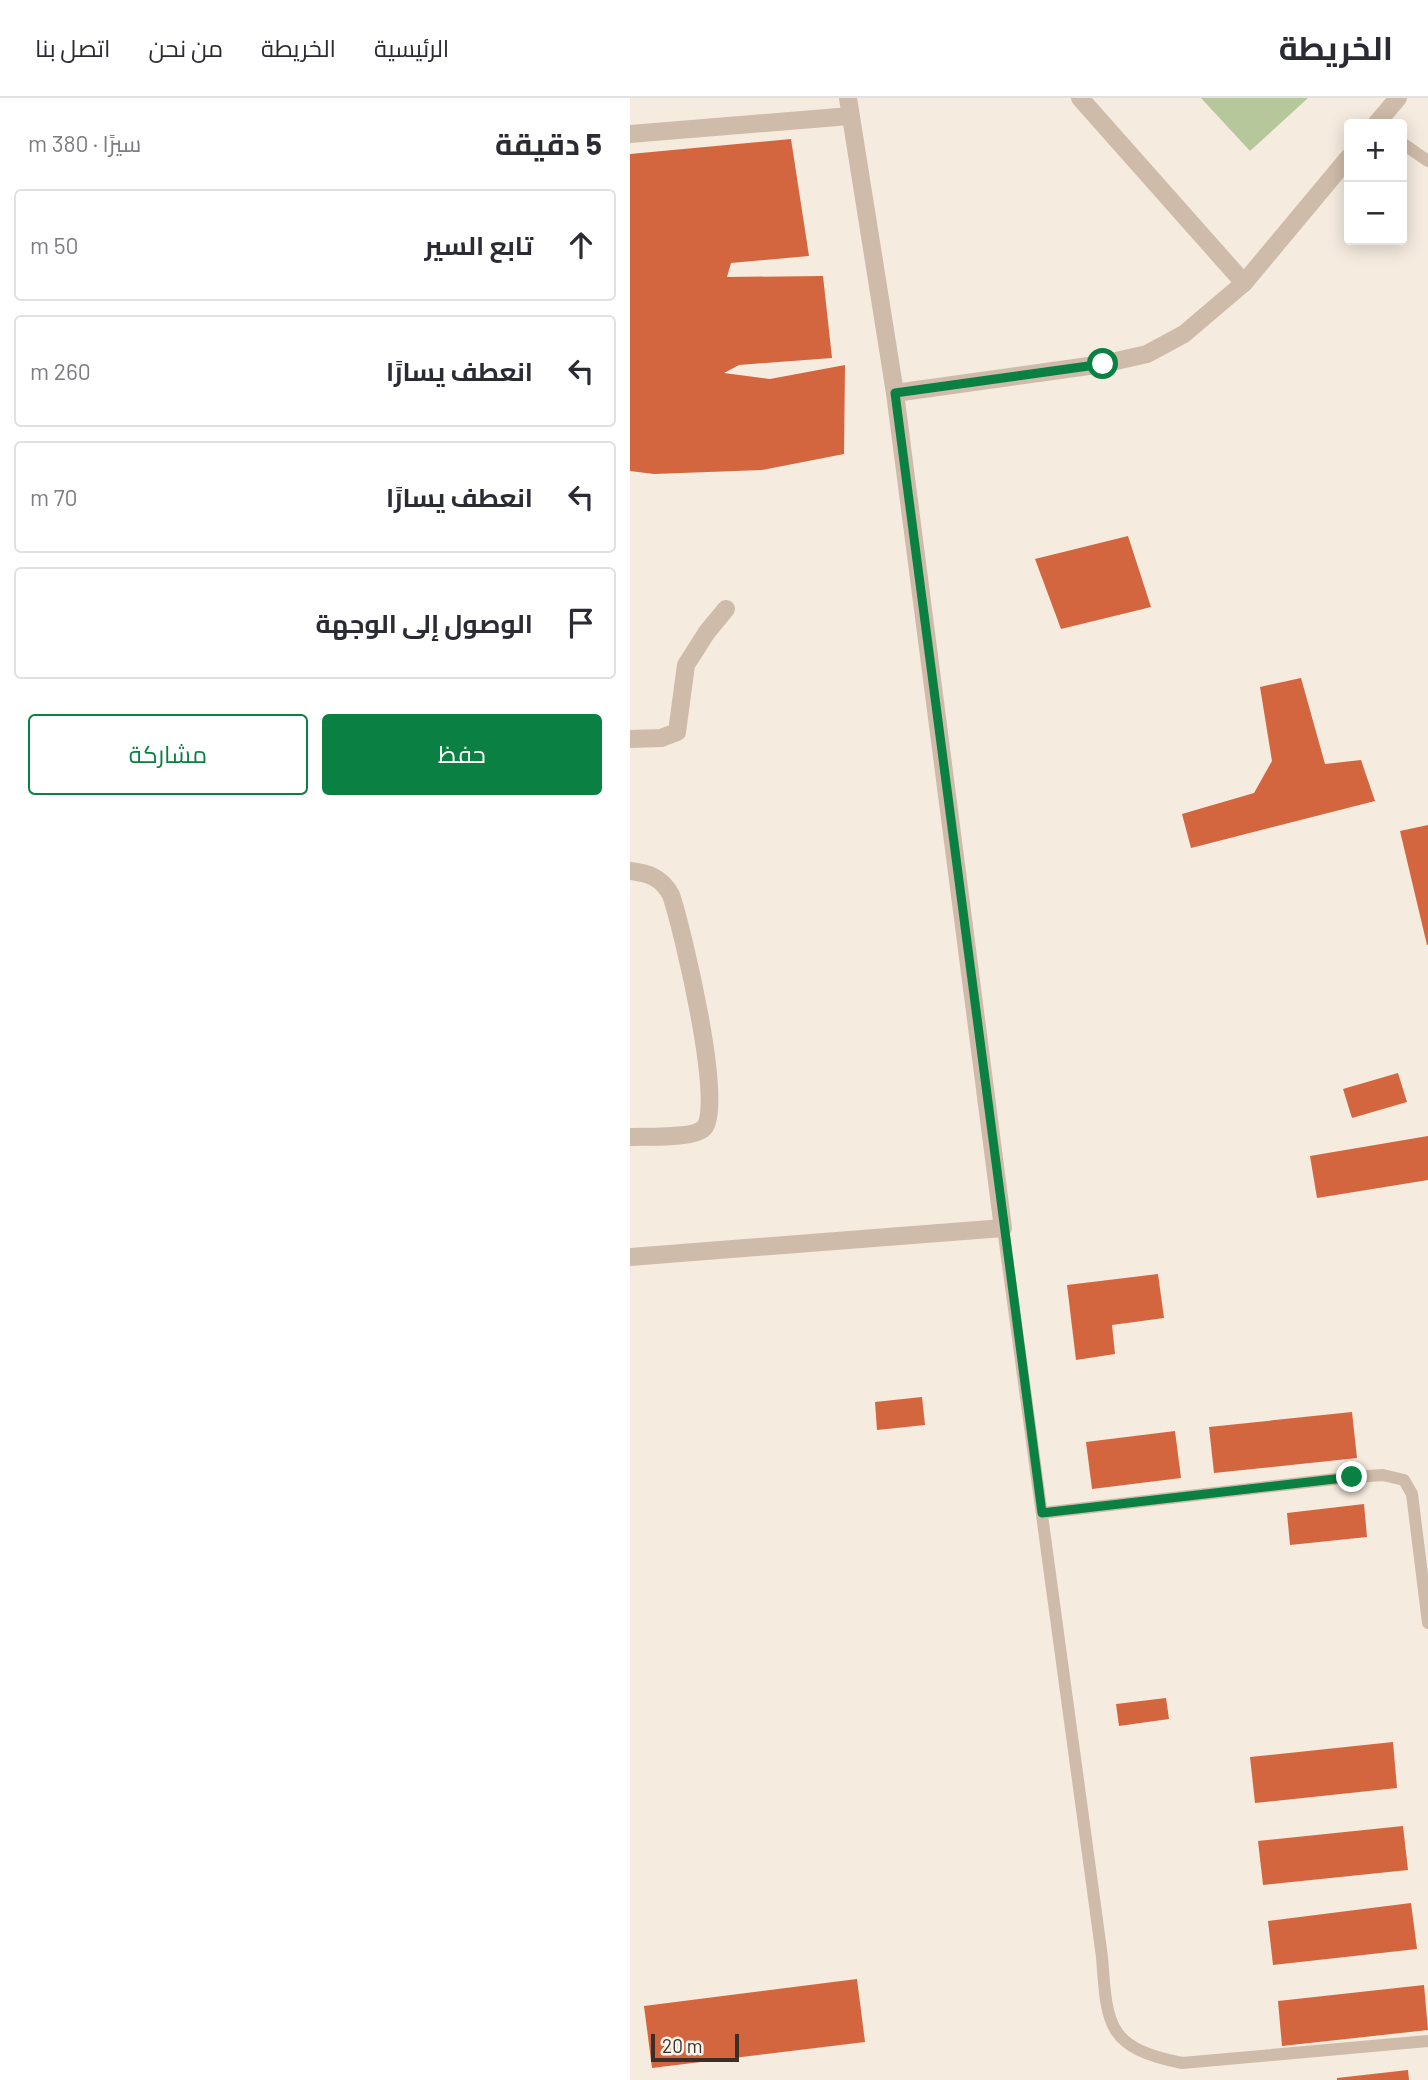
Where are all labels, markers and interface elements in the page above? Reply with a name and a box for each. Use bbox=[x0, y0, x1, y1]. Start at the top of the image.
text: الخريطة bbox=[1279, 27, 1393, 67]
text: اتصل بنا bbox=[35, 33, 110, 62]
text: من نحن bbox=[148, 33, 223, 62]
text: الخريطة bbox=[261, 33, 336, 62]
text: الرئيسية bbox=[374, 33, 449, 62]
map controls bbox=[1344, 119, 1407, 245]
button: + bbox=[1344, 119, 1407, 182]
text: 5 دقيقة bbox=[495, 125, 602, 161]
text: سيرًا · 380 m bbox=[28, 129, 141, 157]
button: − bbox=[1344, 182, 1407, 245]
icon: ahead bbox=[562, 226, 600, 264]
text: تابع السير bbox=[424, 229, 533, 260]
text: 50 m bbox=[30, 231, 78, 259]
route start bbox=[1087, 348, 1118, 379]
icon: left bbox=[562, 352, 600, 390]
text: انعطف يسارًا bbox=[386, 355, 533, 386]
text: 260 m bbox=[30, 357, 91, 385]
icon: left bbox=[562, 478, 600, 516]
text: انعطف يسارًا bbox=[386, 481, 533, 512]
text: 70 m bbox=[30, 483, 78, 511]
icon: arrive bbox=[562, 604, 600, 642]
text: الوصول إلى الوجهة bbox=[315, 607, 533, 638]
button: مشاركة bbox=[28, 714, 308, 795]
button: حفظ bbox=[322, 714, 602, 795]
route end bbox=[1336, 1461, 1367, 1492]
scale bar bbox=[651, 2031, 738, 2063]
text: 20 m bbox=[662, 2034, 702, 2057]

